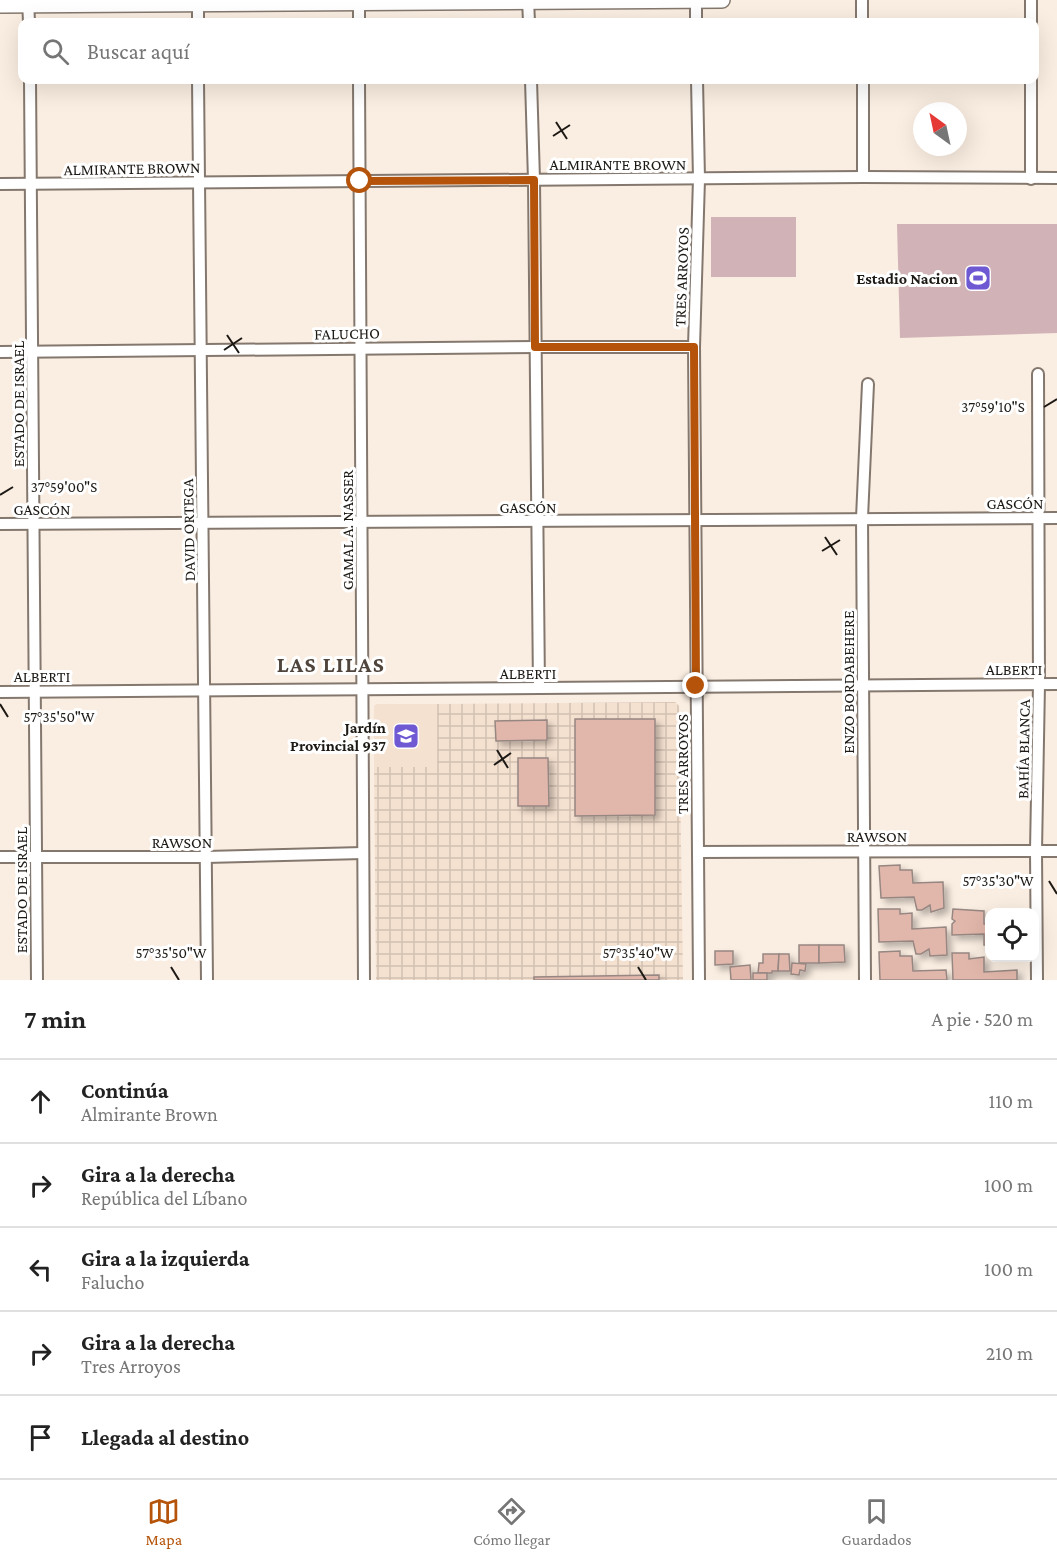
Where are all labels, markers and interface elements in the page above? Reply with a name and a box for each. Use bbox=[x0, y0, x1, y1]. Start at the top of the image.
search box bbox=[18, 18, 1039, 84]
icon: search bbox=[39, 35, 72, 68]
text: Buscar aquí bbox=[87, 39, 189, 64]
north arrow bbox=[913, 102, 967, 156]
street label: ALMIRANTE BROWN bbox=[550, 156, 686, 173]
street label: ALMIRANTE BROWN bbox=[63, 159, 201, 178]
route start bbox=[346, 167, 372, 193]
street label: TRES ARROYOS bbox=[671, 227, 692, 327]
sports icon: Estadio Nacion bbox=[963, 263, 993, 293]
place label: Estadio Nacion bbox=[856, 270, 958, 287]
street label: FALUCHO bbox=[314, 324, 380, 343]
street label: ESTADO DE ISRAEL bbox=[10, 341, 27, 467]
text: 37°59'10"S bbox=[961, 399, 1025, 415]
street label: GAMAL A. NASSER bbox=[339, 470, 356, 590]
street label: DAVID ORTEGA bbox=[179, 478, 198, 582]
text: 37°59'00"S bbox=[31, 479, 97, 495]
street label: GASCÓN bbox=[986, 495, 1044, 512]
street label: GASCÓN bbox=[499, 499, 557, 516]
street label: GASCÓN bbox=[13, 501, 71, 518]
street label: ENZO BORDABEHERE bbox=[840, 610, 857, 754]
district label: LAS LILAS bbox=[277, 652, 385, 677]
street label: ALBERTI bbox=[986, 661, 1042, 678]
street label: ALBERTI bbox=[500, 665, 556, 682]
street label: ALBERTI bbox=[14, 668, 70, 685]
route end bbox=[682, 672, 708, 698]
street label: BAHÍA BLANCA bbox=[1014, 698, 1033, 799]
text: 57°35'50"W bbox=[24, 709, 95, 725]
street label: TRES ARROYOS bbox=[674, 714, 691, 814]
place label: Jardín Provincial 937 bbox=[290, 719, 386, 754]
school or university icon: Jardín Provincial 937 bbox=[391, 721, 421, 751]
street label: ESTADO DE ISRAEL bbox=[13, 827, 30, 953]
street label: RAWSON bbox=[847, 828, 907, 845]
street label: RAWSON bbox=[152, 834, 212, 851]
text: 57°35'30"W bbox=[962, 873, 1034, 889]
map controls bbox=[985, 908, 1039, 962]
button: locate bbox=[985, 908, 1039, 962]
text: 57°35'50"W bbox=[136, 945, 207, 961]
text: 57°35'40"W bbox=[602, 945, 674, 961]
text: 7 min bbox=[24, 1005, 86, 1034]
text: A pie · 520 m bbox=[931, 1008, 1033, 1030]
text: Continúa bbox=[81, 1078, 168, 1103]
icon: ahead bbox=[24, 1085, 57, 1118]
text: 110 m bbox=[989, 1090, 1033, 1112]
text: Almirante Brown bbox=[81, 1103, 218, 1125]
text: Gira a la derecha bbox=[81, 1162, 235, 1187]
icon: right bbox=[24, 1169, 57, 1202]
text: 100 m bbox=[984, 1174, 1033, 1196]
text: República del Líbano bbox=[81, 1187, 248, 1209]
text: Gira a la izquierda bbox=[81, 1246, 250, 1271]
icon: left bbox=[24, 1253, 57, 1286]
text: 100 m bbox=[984, 1258, 1033, 1280]
text: Falucho bbox=[81, 1271, 144, 1293]
text: Gira a la derecha bbox=[81, 1330, 235, 1355]
icon: right bbox=[24, 1337, 57, 1370]
text: 210 m bbox=[986, 1342, 1033, 1364]
text: Tres Arroyos bbox=[81, 1355, 181, 1377]
icon: arrive bbox=[24, 1421, 57, 1454]
text: Llegada al destino bbox=[81, 1425, 249, 1450]
tab: Mapa bbox=[146, 1495, 182, 1548]
tab: Cómo llegar bbox=[473, 1495, 550, 1548]
tab: Guardados bbox=[842, 1495, 911, 1548]

